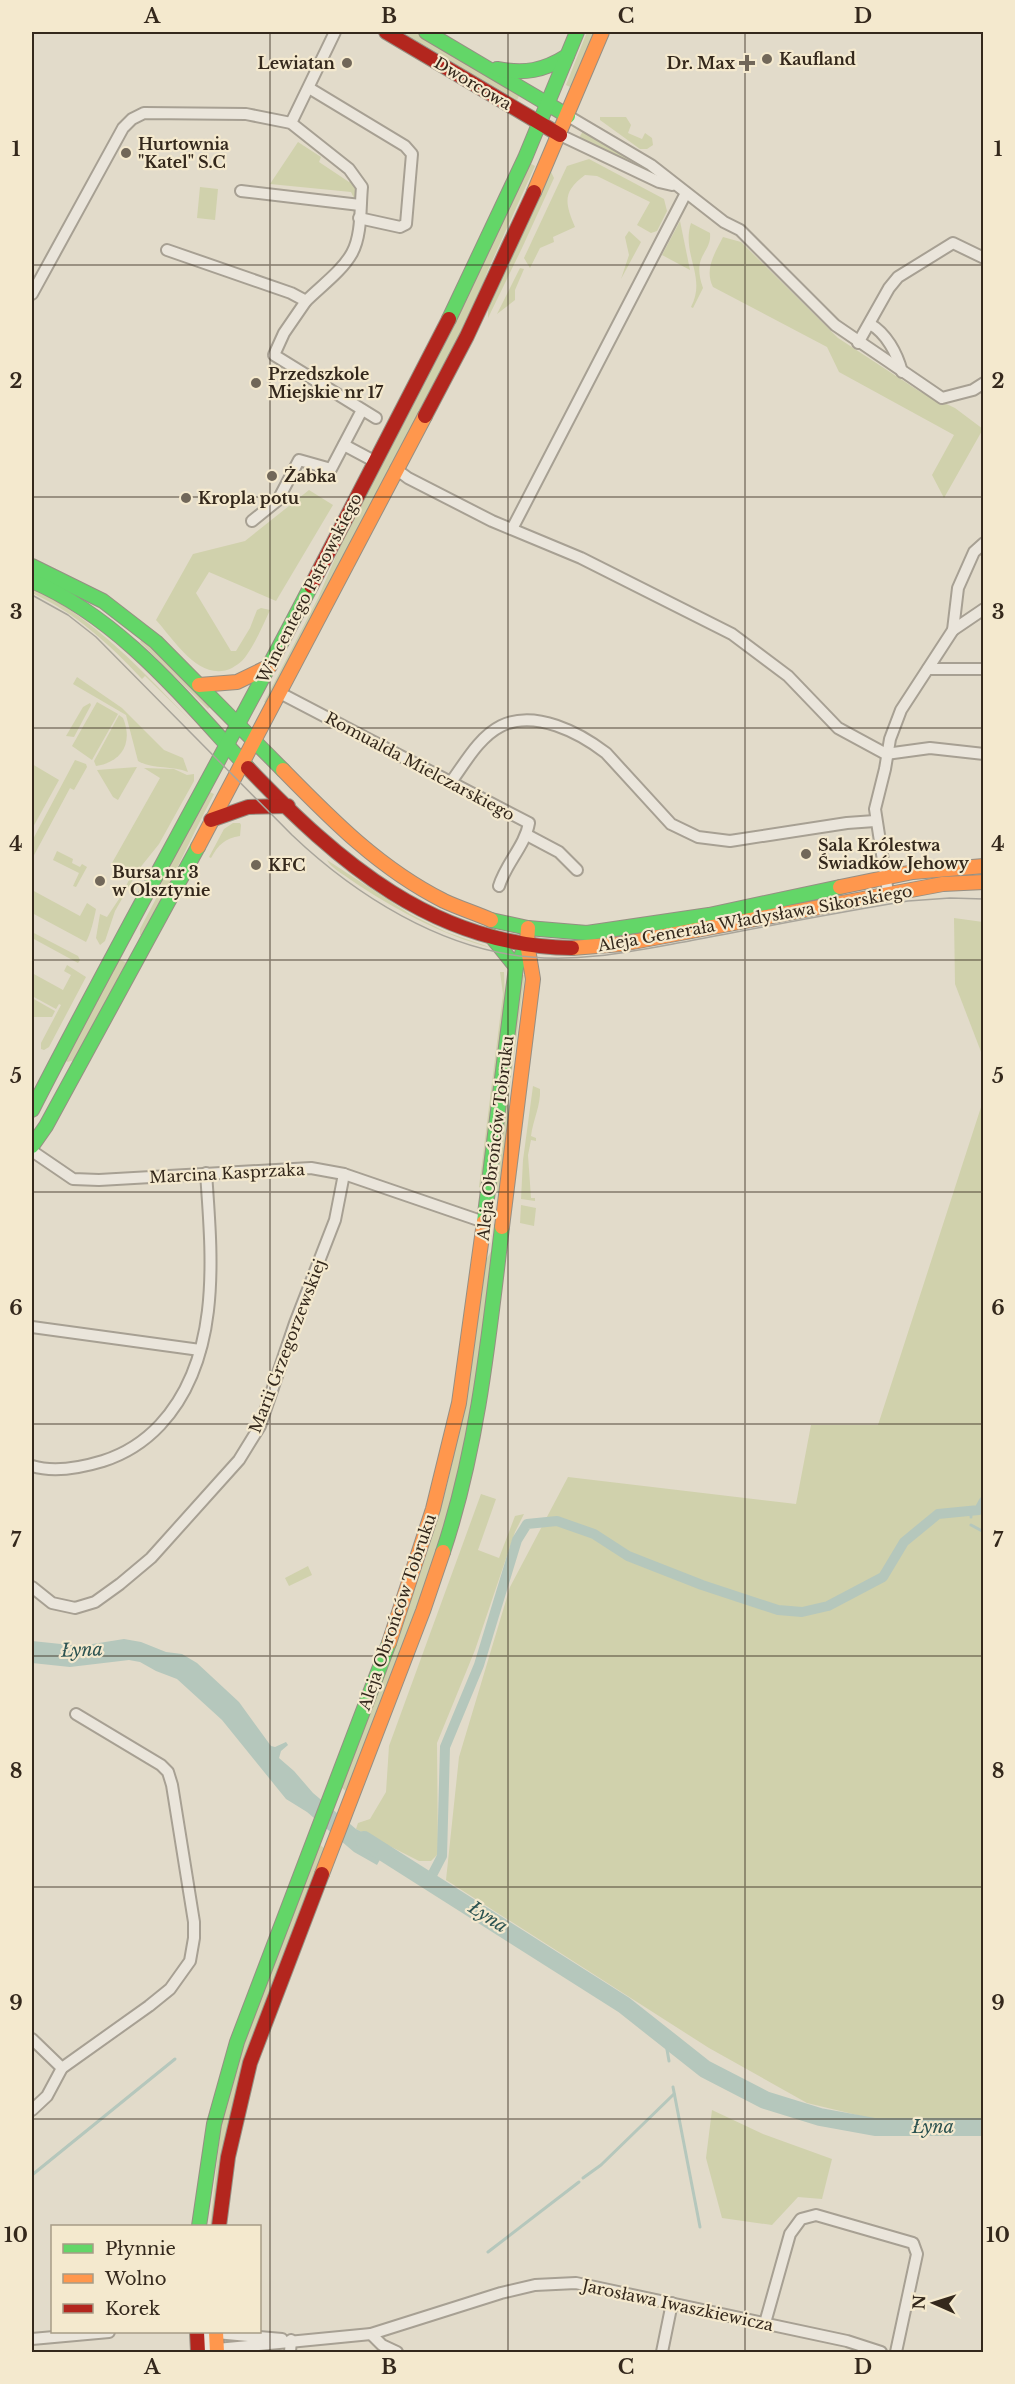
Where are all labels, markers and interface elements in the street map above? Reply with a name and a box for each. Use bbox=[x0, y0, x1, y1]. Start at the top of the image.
text: A bbox=[143, 4, 161, 28]
text: B bbox=[381, 4, 397, 28]
text: C bbox=[618, 4, 634, 28]
text: D bbox=[854, 4, 872, 28]
place label: Kaufland bbox=[779, 49, 856, 69]
street label: Dworcowa bbox=[431, 52, 515, 114]
marker: Kaufland bbox=[760, 52, 774, 66]
place label: Lewiatan bbox=[258, 53, 335, 73]
place label: Dr. Max bbox=[666, 53, 736, 73]
marker: Lewiatan bbox=[340, 56, 354, 70]
marker: Dr. Max bbox=[740, 56, 754, 70]
place label: Hurtownia "Katel" S.C bbox=[138, 134, 229, 172]
text: 1 bbox=[12, 137, 21, 161]
text: 1 bbox=[994, 137, 1003, 161]
marker: Hurtownia "Katel" S.C bbox=[119, 146, 133, 160]
place label: Przedszkole Miejskie nr 17 bbox=[268, 364, 384, 402]
text: 2 bbox=[9, 369, 23, 393]
text: 2 bbox=[991, 369, 1005, 393]
marker: Przedszkole Miejskie nr 17 bbox=[249, 376, 263, 390]
place label: Żabka bbox=[284, 466, 337, 486]
marker: Żabka bbox=[265, 469, 279, 483]
place label: Kropla potu bbox=[198, 488, 300, 508]
street label: Wincentego Pstrowskiego bbox=[252, 490, 366, 687]
marker: Kropla potu bbox=[179, 491, 193, 505]
text: 3 bbox=[10, 600, 22, 624]
text: 3 bbox=[992, 600, 1004, 624]
street label: Romualda Mielczarskiego bbox=[322, 707, 518, 825]
text: 4 bbox=[9, 832, 23, 856]
text: 4 bbox=[991, 832, 1005, 856]
place label: Sala Królestwa Świadków Jehowy bbox=[818, 835, 970, 873]
marker: Sala Królestwa Świadków Jehowy bbox=[799, 847, 813, 861]
place label: KFC bbox=[268, 855, 305, 875]
marker: KFC bbox=[249, 858, 263, 872]
place label: Bursa nr 3 w Olsztynie bbox=[112, 862, 210, 900]
marker: Bursa nr 3 w Olsztynie bbox=[93, 874, 107, 888]
street label: Aleja Generała Władysława Sikorskiego bbox=[595, 880, 914, 956]
street label: Aleja Obrońców Tobruku bbox=[472, 1034, 518, 1243]
text: 5 bbox=[10, 1064, 22, 1088]
text: 5 bbox=[992, 1064, 1004, 1088]
street label: Marcina Kasprzaka bbox=[149, 1159, 305, 1187]
street label: Marii Grzegorzewskiej bbox=[245, 1256, 329, 1436]
text: 6 bbox=[9, 1296, 23, 1320]
text: 6 bbox=[991, 1296, 1005, 1320]
street label: Aleja Obrońców Tobruku bbox=[354, 1511, 440, 1714]
text: 7 bbox=[11, 1528, 22, 1552]
text: 7 bbox=[993, 1528, 1004, 1552]
water label: Łyna bbox=[60, 1638, 103, 1662]
text: 8 bbox=[10, 1759, 22, 1783]
text: 8 bbox=[992, 1759, 1004, 1783]
water label: Łyna bbox=[464, 1896, 512, 1938]
text: 9 bbox=[9, 1991, 23, 2015]
text: 9 bbox=[991, 1991, 1005, 2015]
water label: Łyna bbox=[911, 2116, 954, 2138]
text: 10 bbox=[4, 2223, 28, 2247]
text: 10 bbox=[986, 2223, 1010, 2247]
legend bbox=[51, 2225, 261, 2333]
text: Płynnie bbox=[105, 2238, 176, 2260]
text: Wolno bbox=[104, 2268, 167, 2290]
north arrow bbox=[904, 2273, 964, 2333]
street label: Jarosława Iwaszkiewicza bbox=[579, 2275, 775, 2335]
text: N bbox=[909, 2294, 929, 2310]
text: Korek bbox=[105, 2298, 160, 2320]
text: A bbox=[143, 2355, 161, 2379]
text: B bbox=[381, 2355, 397, 2379]
text: C bbox=[618, 2355, 634, 2379]
text: D bbox=[854, 2355, 872, 2379]

